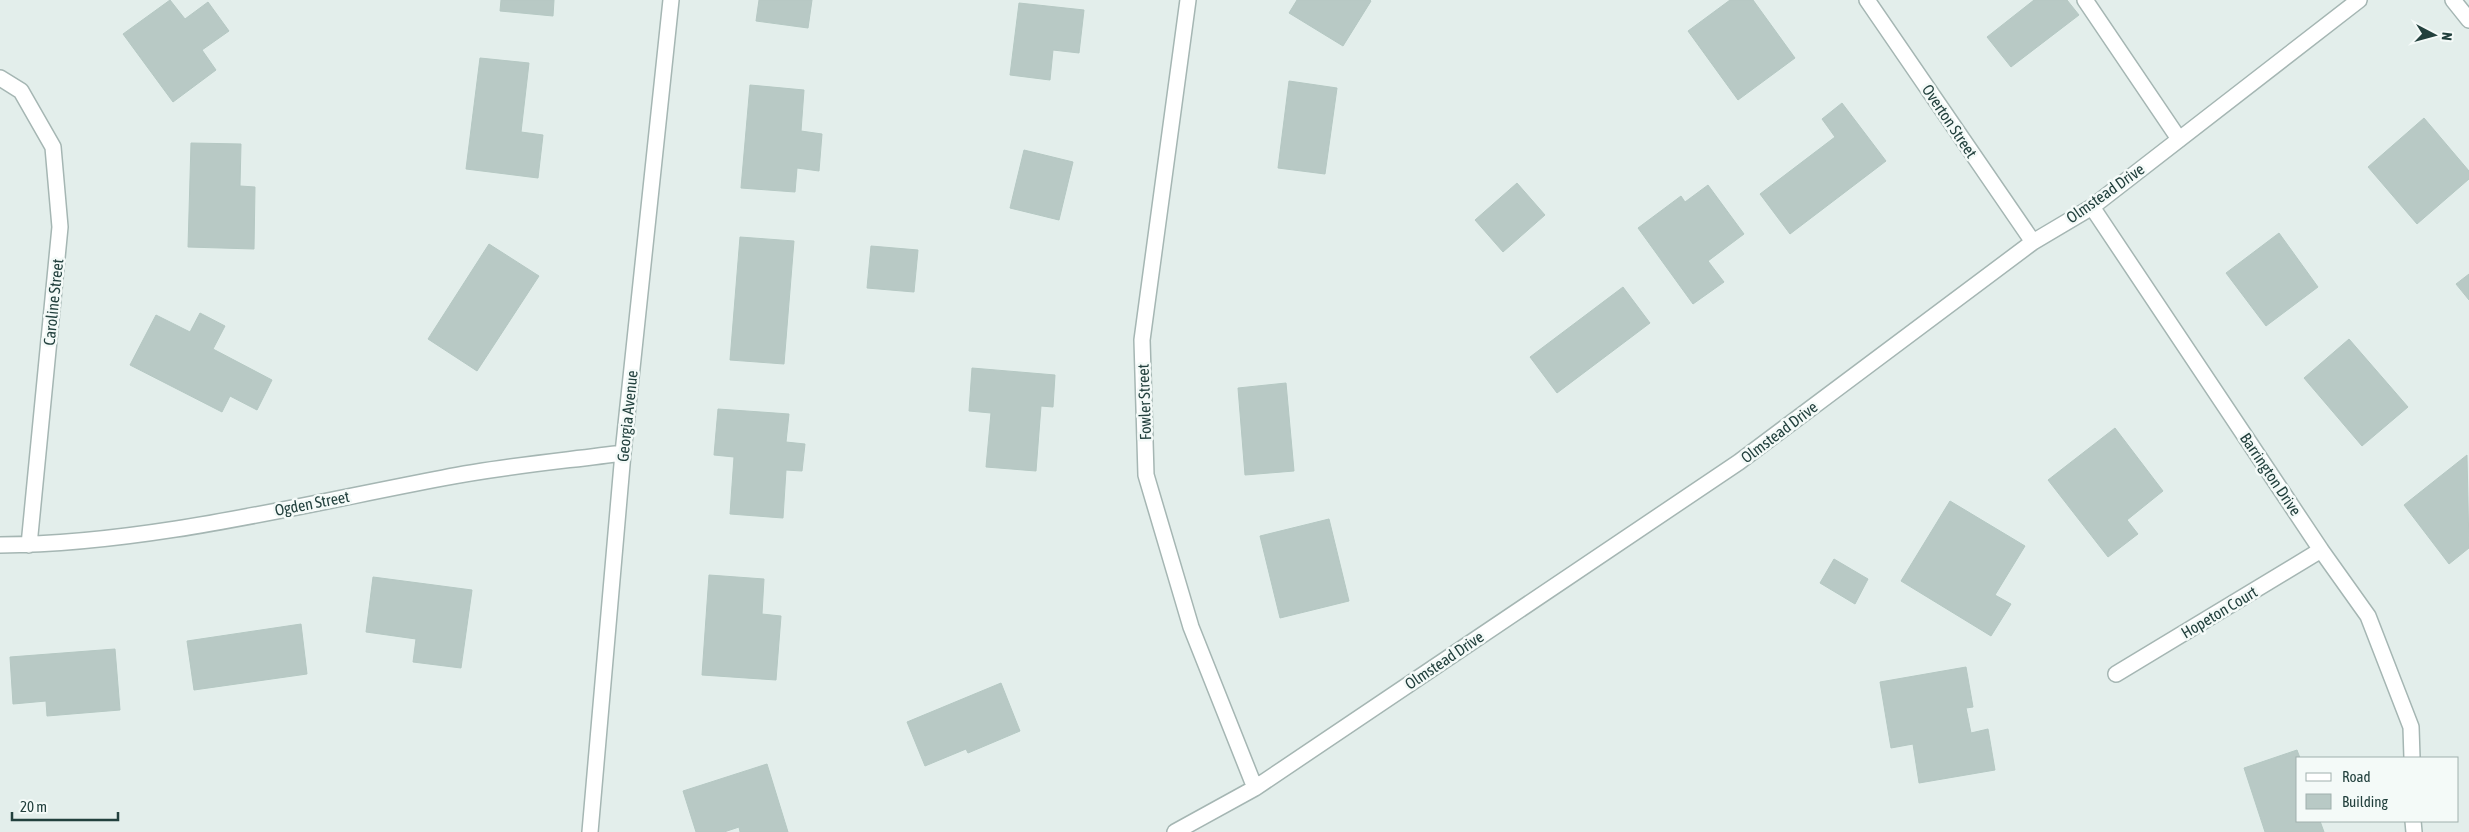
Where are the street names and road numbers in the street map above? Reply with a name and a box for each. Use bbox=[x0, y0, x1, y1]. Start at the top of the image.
street label: Overton Street bbox=[1919, 81, 1981, 161]
street label: Olmstead Drive bbox=[2063, 160, 2147, 226]
street label: Caroline Street bbox=[39, 257, 67, 346]
street label: Fowler Street bbox=[1134, 363, 1154, 440]
street label: Georgia Avenue bbox=[613, 369, 642, 463]
street label: Olmstead Drive bbox=[1737, 398, 1821, 466]
street label: Barrington Drive bbox=[2236, 429, 2305, 519]
street label: Ogden Street bbox=[273, 487, 351, 520]
street label: Hopeton Court bbox=[2178, 582, 2261, 643]
street label: Olmstead Drive bbox=[1401, 627, 1487, 693]

